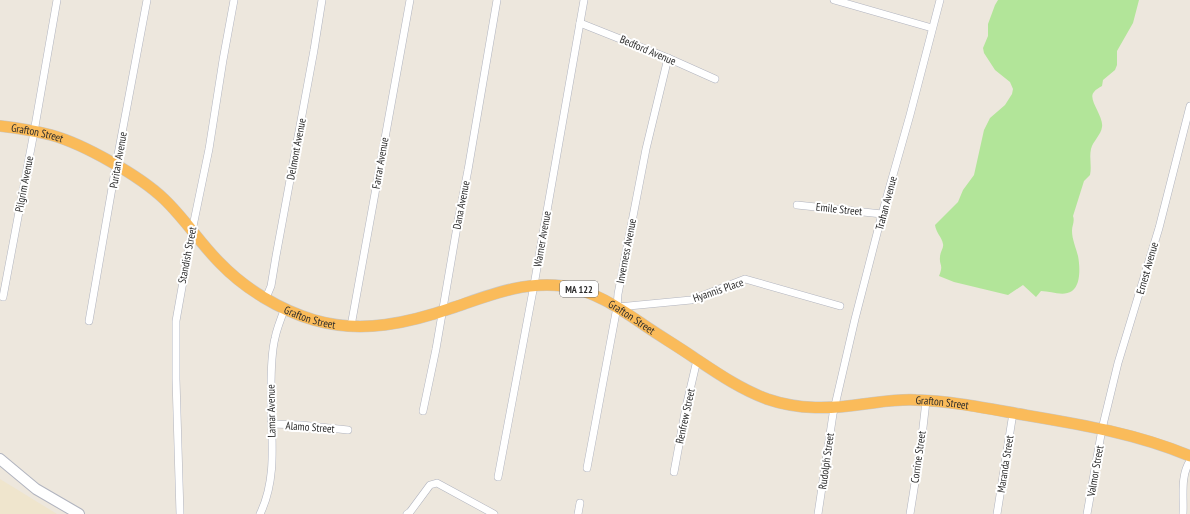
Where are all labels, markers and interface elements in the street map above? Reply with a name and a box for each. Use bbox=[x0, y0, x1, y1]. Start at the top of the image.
street label: Bedford Avenue bbox=[618, 32, 679, 68]
street label: Delmont Avenue bbox=[283, 117, 309, 181]
street label: Grafton Street bbox=[10, 121, 65, 145]
street label: Puritan Avenue bbox=[106, 130, 130, 189]
street label: Farrar Avenue bbox=[369, 136, 392, 190]
street label: Pilgrim Avenue bbox=[12, 154, 36, 213]
street label: Trahan Avenue bbox=[872, 174, 900, 232]
street label: Dana Avenue bbox=[449, 179, 473, 231]
street label: Emile Street bbox=[815, 200, 863, 218]
street label: Warner Avenue bbox=[530, 209, 554, 268]
street label: Inverness Avenue bbox=[613, 217, 639, 285]
street label: Standish Street bbox=[175, 225, 199, 285]
street label: Ernest Avenue bbox=[1133, 240, 1161, 296]
street label: Hyannis Place bbox=[691, 275, 746, 305]
road number: MA 122 bbox=[560, 281, 598, 297]
street label: Grafton Street bbox=[606, 297, 658, 338]
street label: Grafton Street bbox=[282, 302, 337, 332]
street label: Lamar Avenue bbox=[264, 384, 278, 438]
street label: Renfrew Street bbox=[672, 387, 698, 445]
street label: Grafton Street bbox=[915, 393, 970, 412]
street label: Alamo Street bbox=[285, 418, 335, 436]
street label: Corrine Street bbox=[907, 430, 929, 484]
street label: Rudolph Street bbox=[815, 432, 837, 490]
street label: Maranda Street bbox=[994, 434, 1016, 494]
street label: Valmor Street bbox=[1083, 444, 1106, 499]

